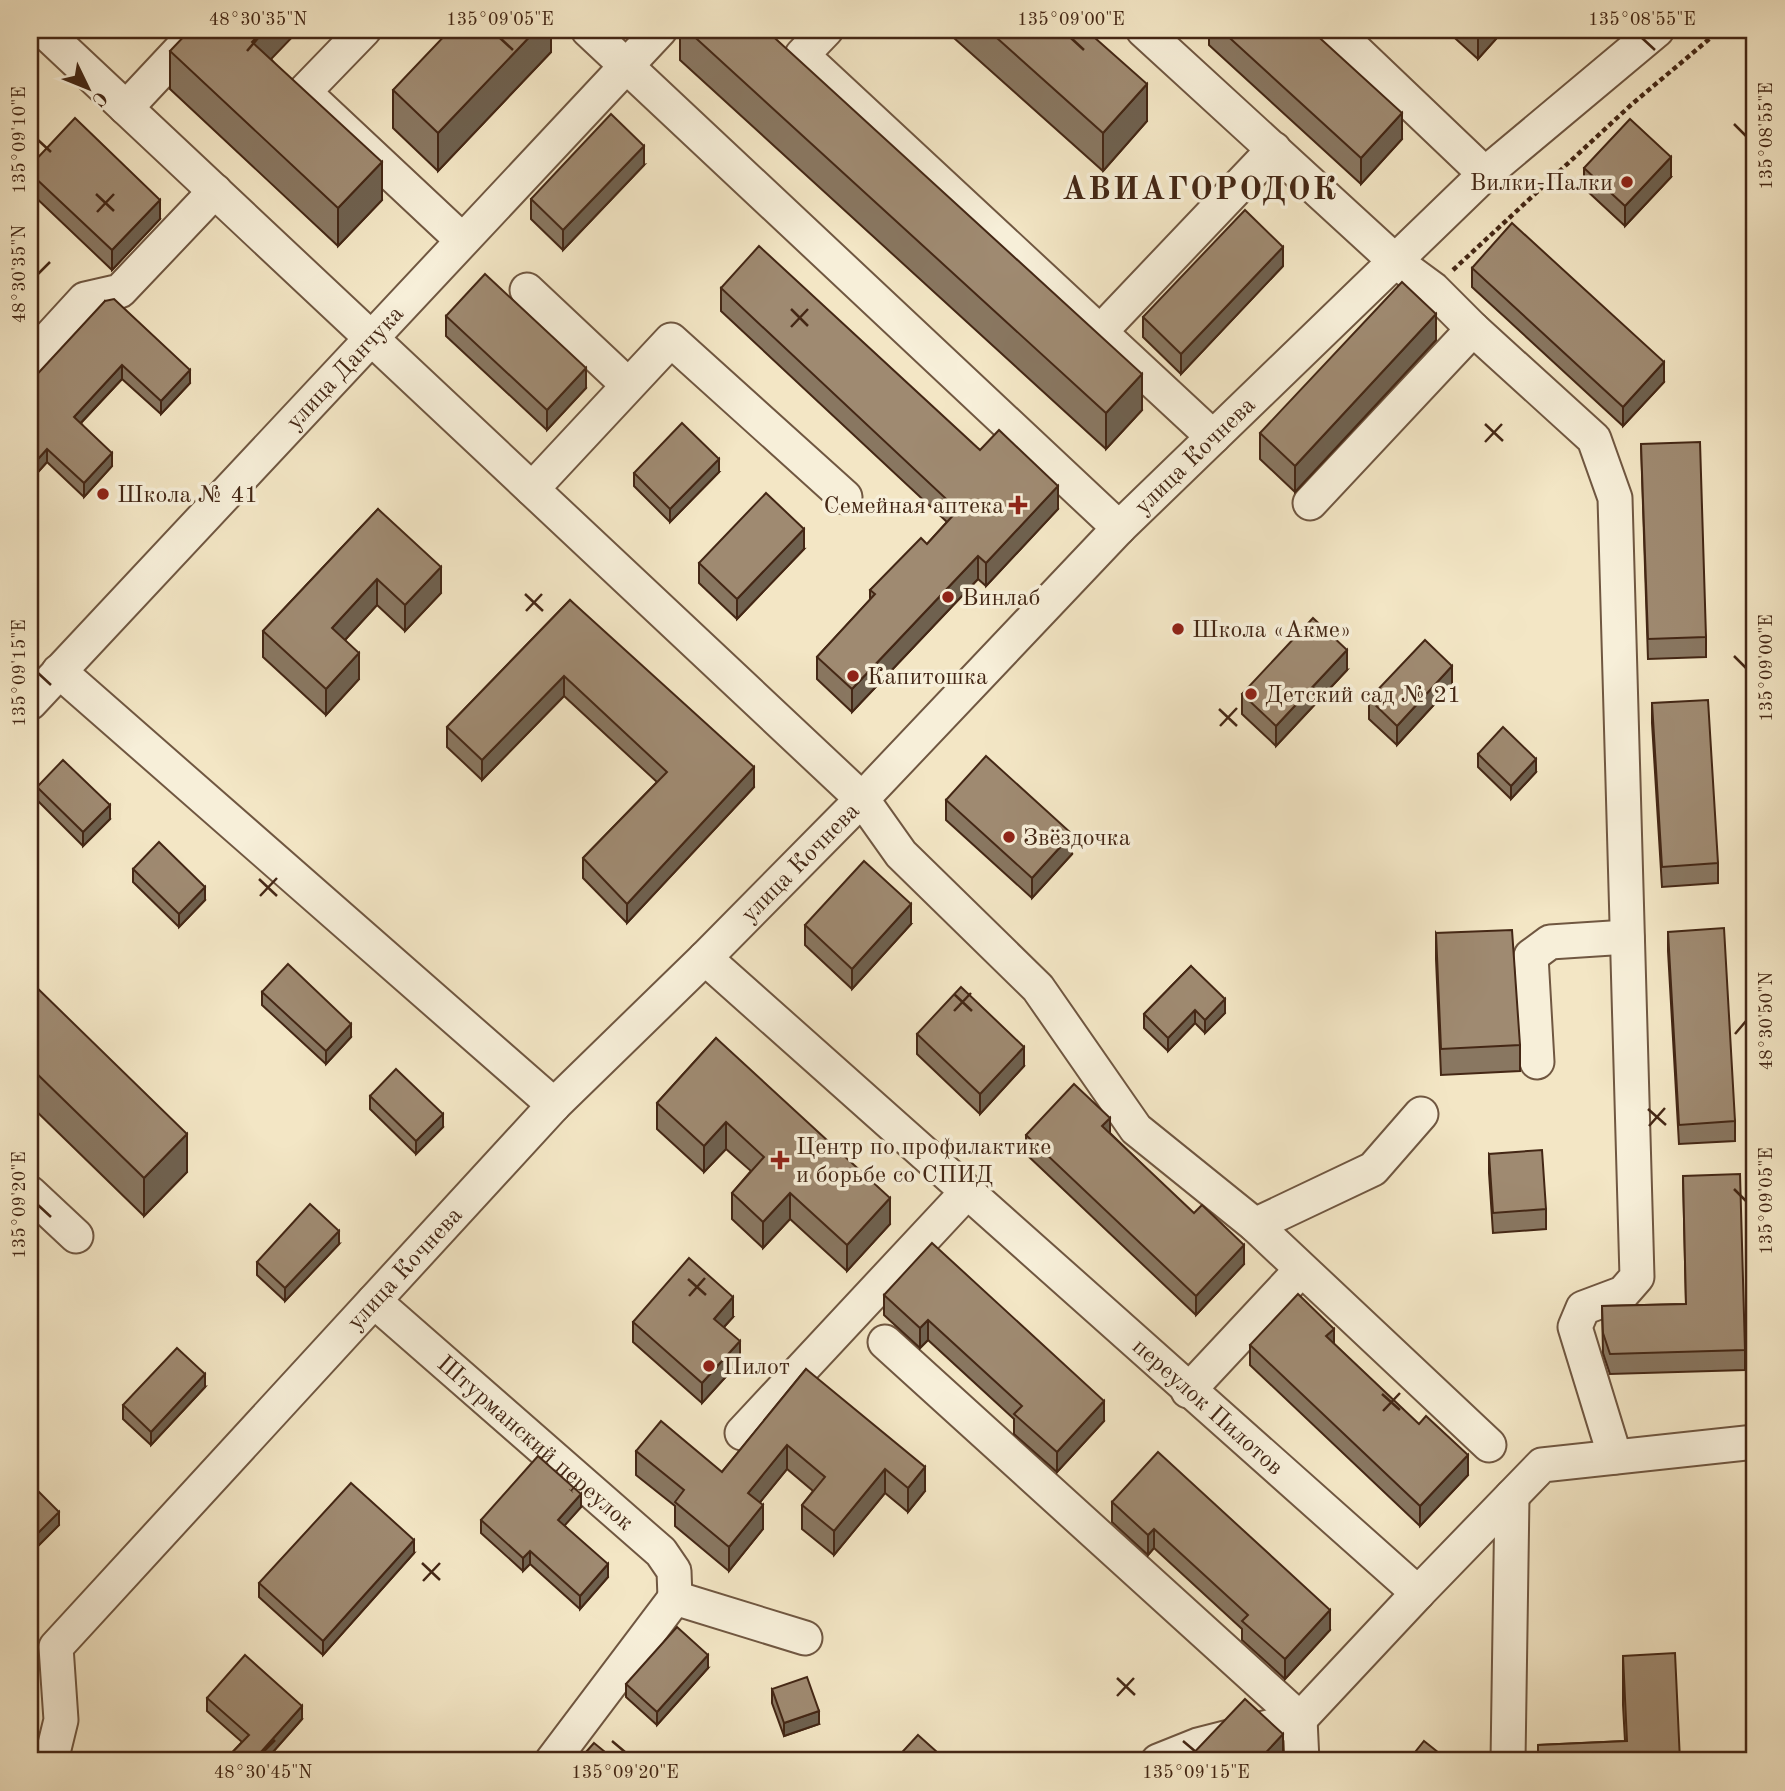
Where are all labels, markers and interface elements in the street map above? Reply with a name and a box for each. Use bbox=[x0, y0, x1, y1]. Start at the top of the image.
text: 48°30'35"N bbox=[209, 11, 307, 29]
text: 135°09'05"E bbox=[446, 11, 554, 29]
text: 135°09'00"E bbox=[1017, 11, 1125, 29]
text: 135°08'55"E bbox=[1588, 11, 1696, 29]
north arrow bbox=[52, 52, 122, 122]
text: 135°08'55"E bbox=[1758, 82, 1776, 190]
text: 135°09'10"E bbox=[11, 86, 29, 194]
text: С bbox=[87, 87, 110, 109]
place label: Вилки-Палки bbox=[1470, 172, 1613, 196]
marker: Вилки-Палки bbox=[1619, 174, 1635, 190]
district label: АВИАГОРОДОК bbox=[1062, 175, 1338, 207]
text: 48°30'35"N bbox=[11, 225, 29, 323]
street label: улица Данчука bbox=[283, 302, 409, 435]
street label: улица Кочнева bbox=[1131, 393, 1261, 520]
place label: Школа № 41 bbox=[117, 484, 258, 508]
marker: Школа № 41 bbox=[95, 486, 111, 502]
place label: Семейная аптека bbox=[824, 495, 1004, 519]
marker: Семейная аптека bbox=[1010, 497, 1026, 513]
place label: Винлаб bbox=[962, 587, 1040, 611]
marker: Винлаб bbox=[940, 589, 956, 605]
text: 135°09'00"E bbox=[1758, 614, 1776, 722]
text: 135°09'15"E bbox=[11, 619, 29, 727]
place label: Школа «Акме» bbox=[1192, 619, 1351, 643]
marker: Школа «Акме» bbox=[1170, 621, 1186, 637]
place label: Капитошка bbox=[867, 666, 988, 690]
marker: Капитошка bbox=[845, 668, 861, 684]
place label: Детский сад № 21 bbox=[1265, 684, 1461, 708]
marker: Детский сад № 21 bbox=[1243, 686, 1259, 702]
street label: улица Кочнева bbox=[737, 799, 865, 928]
place label: Звёздочка bbox=[1023, 827, 1131, 851]
marker: Звёздочка bbox=[1001, 829, 1017, 845]
text: 48°30'50"N bbox=[1758, 972, 1776, 1070]
place label: Центр по профилактике и борьбе со СПИД bbox=[796, 1136, 1051, 1188]
text: 135°09'05"E bbox=[1758, 1147, 1776, 1255]
marker: Центр по профилактике и борьбе со СПИД bbox=[770, 1150, 790, 1170]
text: 135°09'20"E bbox=[11, 1151, 29, 1259]
street label: улица Кочнева bbox=[344, 1203, 468, 1335]
street label: переулок Пилотов bbox=[1127, 1335, 1287, 1481]
street label: Штурманский переулок bbox=[432, 1352, 637, 1536]
place label: Пилот bbox=[723, 1356, 790, 1380]
marker: Пилот bbox=[701, 1358, 717, 1374]
text: 48°30'45"N bbox=[214, 1764, 312, 1782]
text: 135°09'20"E bbox=[571, 1764, 679, 1782]
text: 135°09'15"E bbox=[1142, 1764, 1250, 1782]

